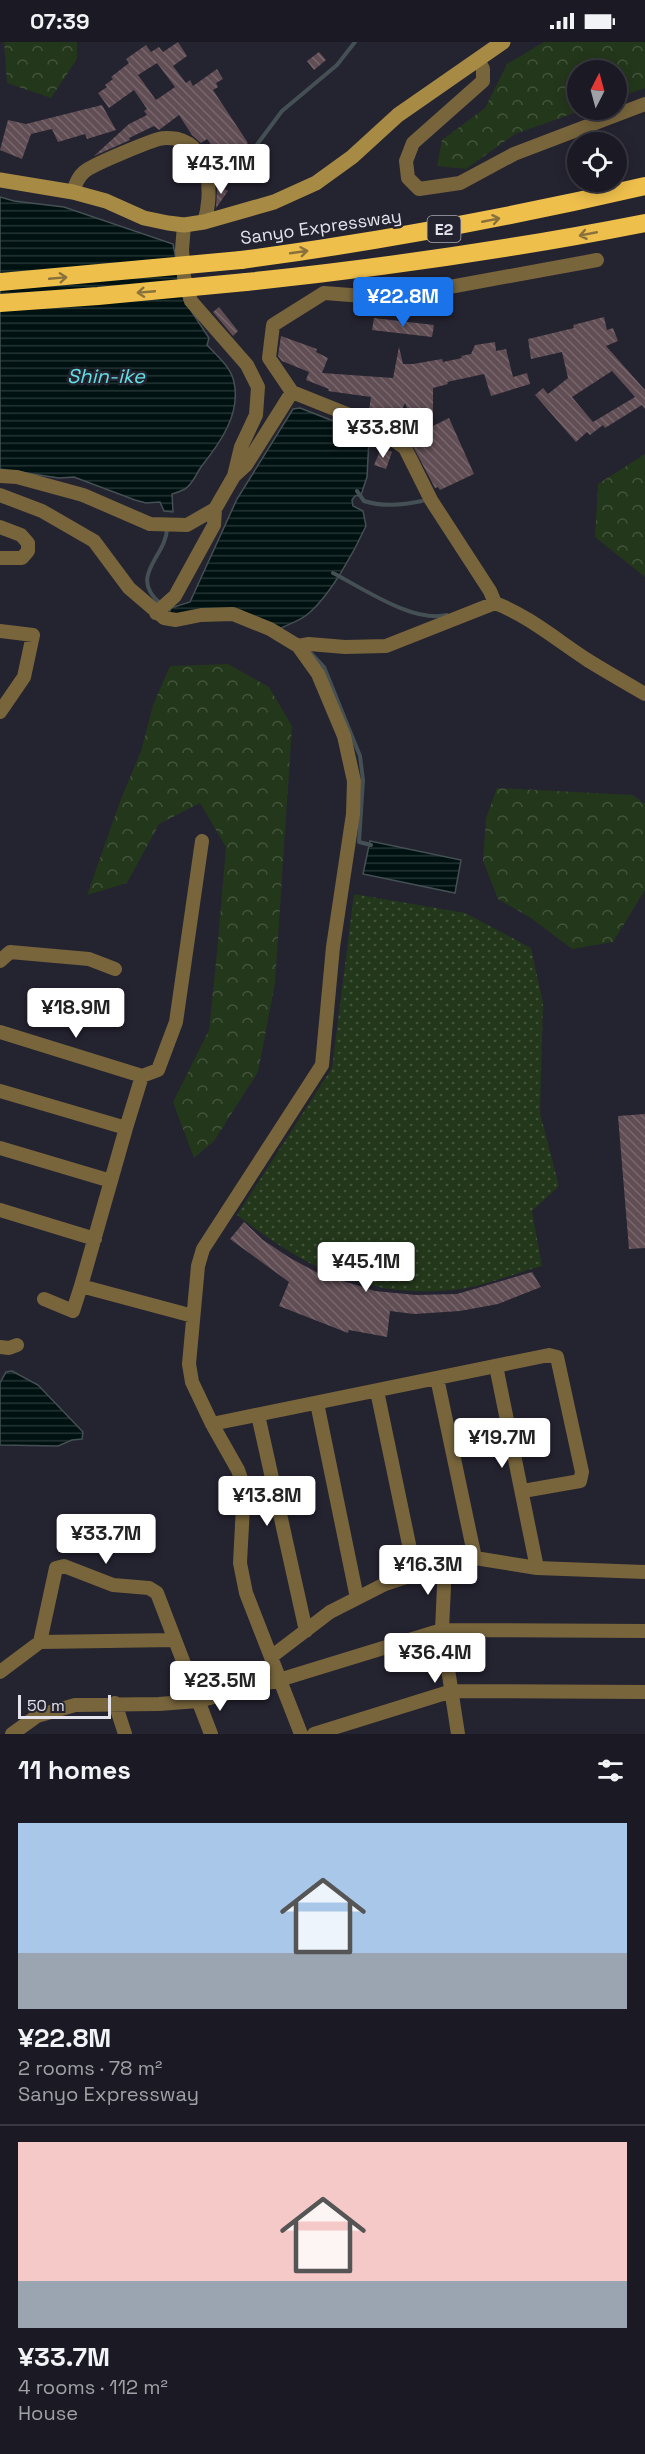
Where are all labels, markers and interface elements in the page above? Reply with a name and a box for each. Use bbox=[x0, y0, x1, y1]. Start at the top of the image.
text: 07:39 bbox=[30, 7, 90, 35]
north arrow bbox=[567, 60, 627, 120]
map controls bbox=[567, 60, 627, 192]
button: locate bbox=[567, 132, 627, 192]
pin: ¥43.1M bbox=[172, 144, 270, 195]
text: ¥43.1M bbox=[187, 150, 255, 176]
street label: Sanyo Expressway bbox=[239, 204, 403, 249]
one-way arrow bbox=[481, 214, 501, 225]
road number: E2 bbox=[428, 216, 460, 242]
one-way arrow bbox=[578, 229, 598, 240]
one-way arrow bbox=[289, 247, 309, 258]
one-way arrow bbox=[48, 272, 68, 283]
pin: ¥22.8M bbox=[354, 277, 452, 328]
text: ¥22.8M bbox=[367, 283, 439, 309]
one-way arrow bbox=[136, 287, 156, 298]
water label: Shin-ike bbox=[67, 363, 146, 389]
pin: ¥33.8M bbox=[334, 408, 432, 459]
text: ¥33.8M bbox=[347, 414, 419, 440]
pin: ¥18.9M bbox=[27, 988, 125, 1039]
text: ¥18.9M bbox=[41, 994, 111, 1020]
pin: ¥45.1M bbox=[317, 1242, 415, 1293]
text: ¥45.1M bbox=[332, 1248, 400, 1274]
pin: ¥19.7M bbox=[453, 1418, 551, 1469]
text: ¥19.7M bbox=[468, 1424, 536, 1450]
pin: ¥13.8M bbox=[218, 1476, 316, 1527]
text: ¥13.8M bbox=[232, 1482, 302, 1508]
pin: ¥33.7M bbox=[57, 1514, 155, 1565]
text: ¥33.7M bbox=[71, 1520, 141, 1546]
pin: ¥16.3M bbox=[379, 1545, 477, 1596]
text: ¥16.3M bbox=[393, 1551, 463, 1577]
pin: ¥36.4M bbox=[386, 1633, 484, 1684]
text: ¥36.4M bbox=[398, 1639, 472, 1665]
pin: ¥23.5M bbox=[171, 1661, 269, 1712]
text: ¥23.5M bbox=[184, 1667, 256, 1693]
scale bar bbox=[18, 1692, 111, 1720]
text: 50 m bbox=[27, 1695, 65, 1716]
text: 11 homes bbox=[18, 1753, 131, 1787]
icon: filters bbox=[594, 1754, 627, 1787]
icon: home bbox=[269, 1862, 377, 1970]
text: ¥22.8M bbox=[18, 2021, 111, 2055]
text: 2 rooms · 78 m² bbox=[18, 2055, 162, 2081]
text: Sanyo Expressway bbox=[18, 2081, 199, 2107]
icon: home bbox=[269, 2181, 377, 2289]
text: ¥33.7M bbox=[18, 2340, 110, 2374]
text: 4 rooms · 112 m² bbox=[18, 2374, 168, 2400]
text: House bbox=[18, 2400, 78, 2426]

